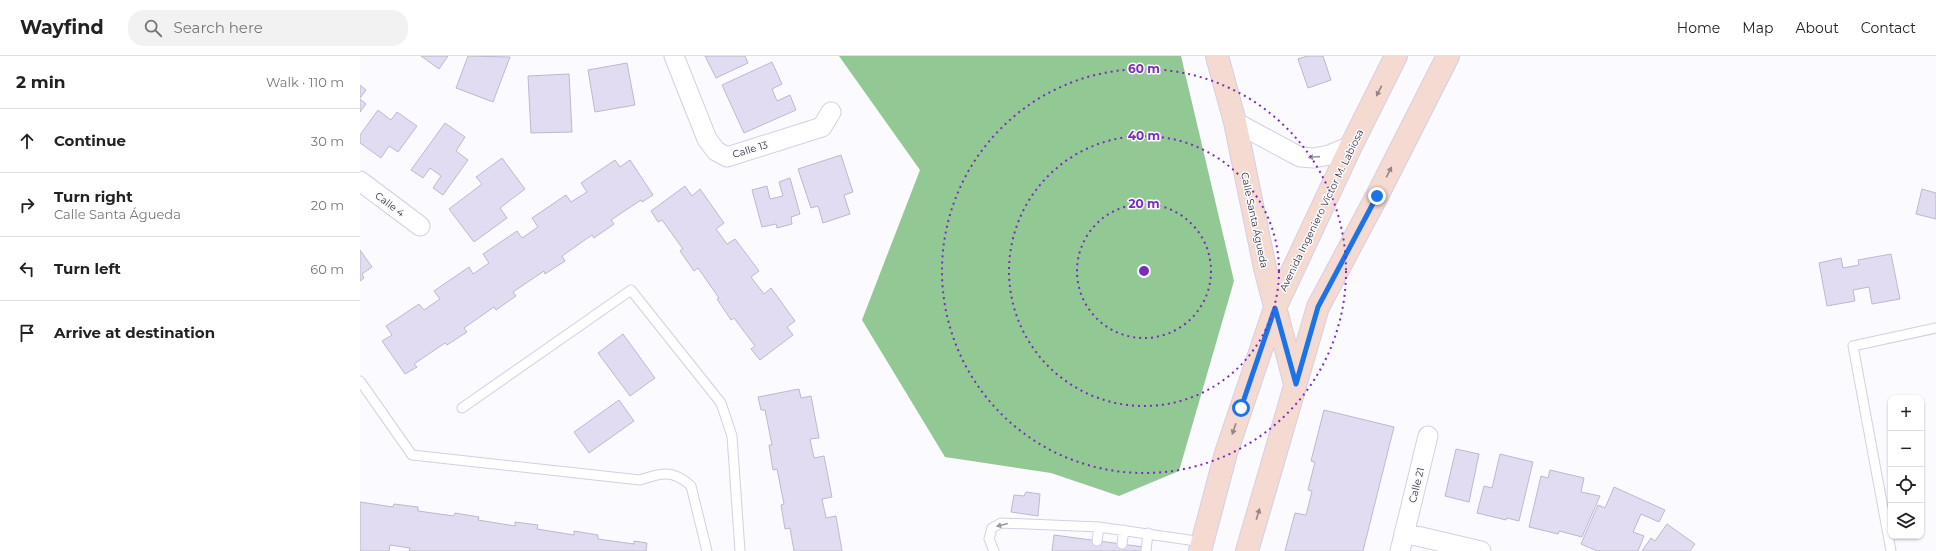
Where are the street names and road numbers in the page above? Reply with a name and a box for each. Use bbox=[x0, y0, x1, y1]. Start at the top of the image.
street label: Avenida Ingeniero Víctor M. Labiosa bbox=[1276, 127, 1366, 293]
street label: Calle 13 bbox=[731, 138, 770, 161]
street label: Calle Santa Águeda bbox=[1238, 171, 1271, 269]
street label: Calle 4 bbox=[372, 189, 407, 220]
street label: Calle 21 bbox=[1406, 466, 1427, 504]

